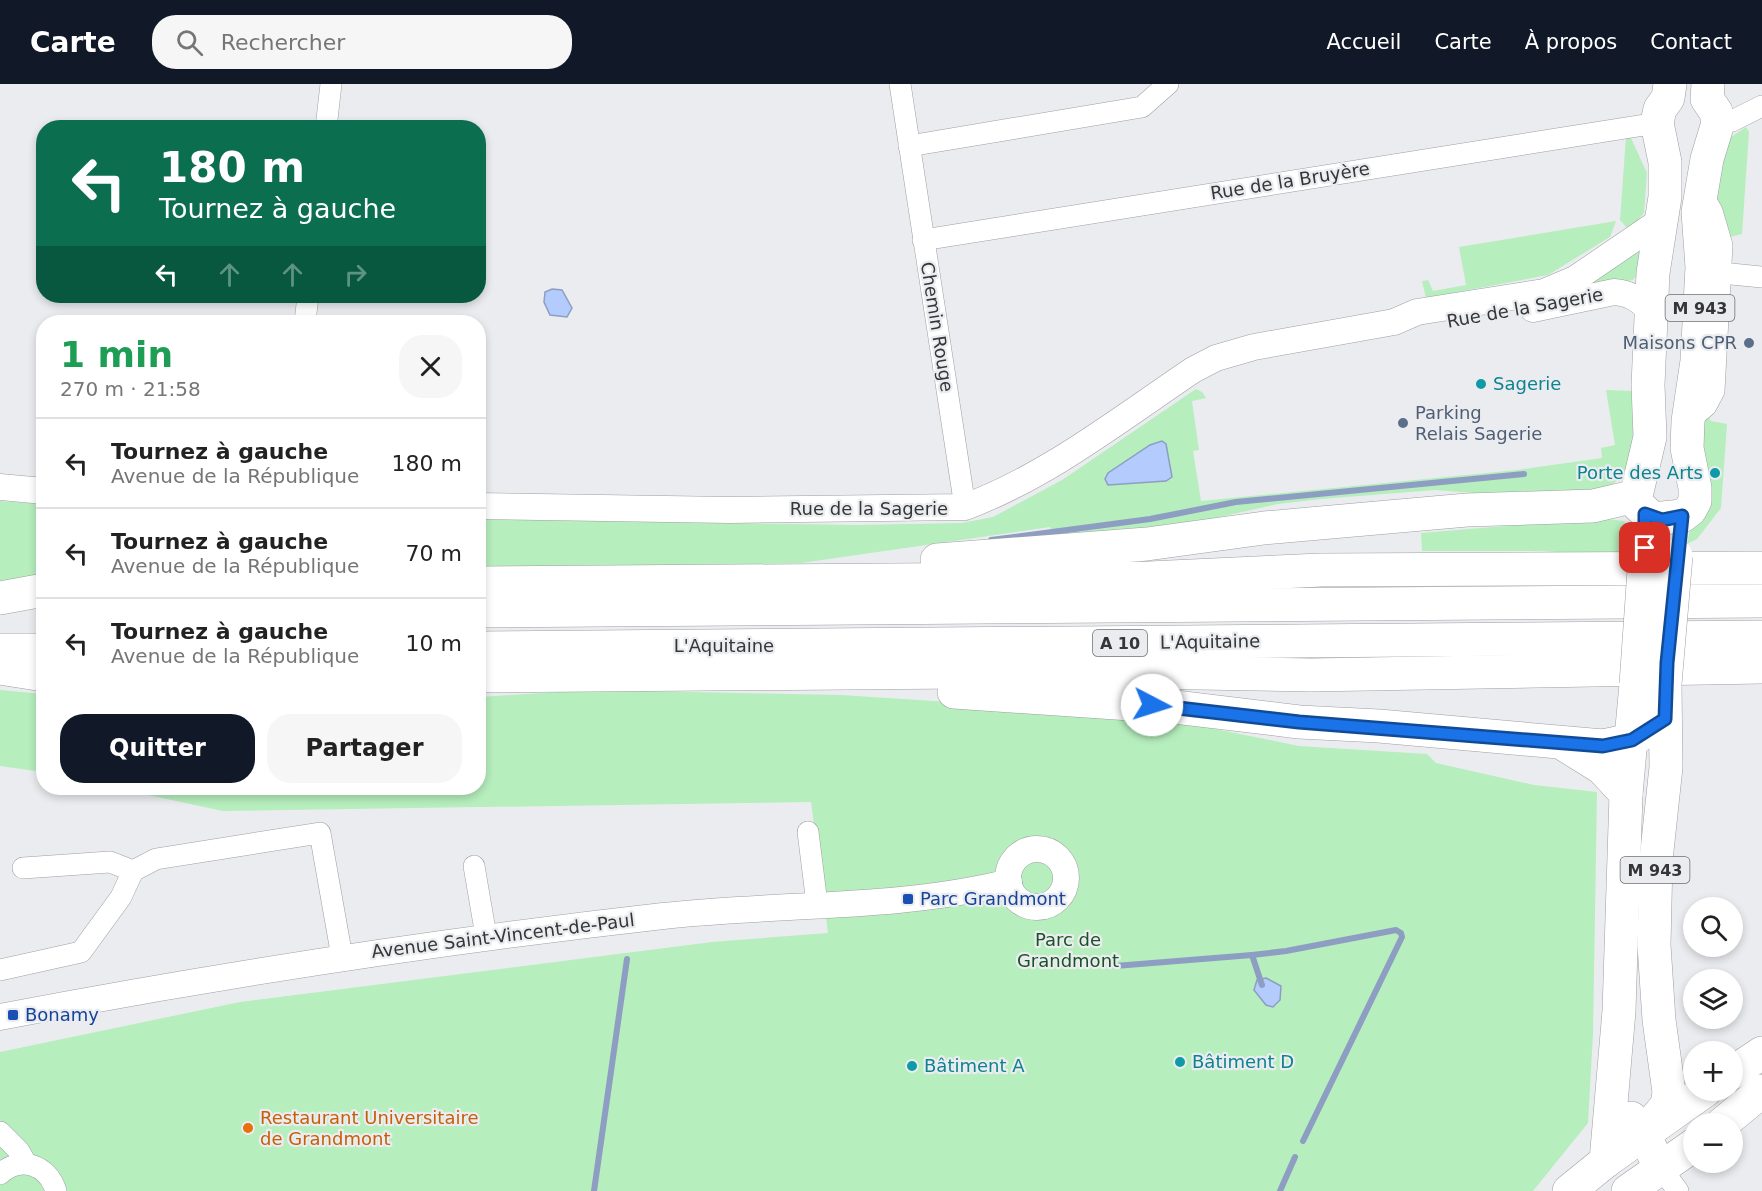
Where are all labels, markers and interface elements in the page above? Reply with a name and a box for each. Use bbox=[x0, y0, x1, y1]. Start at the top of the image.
search box bbox=[152, 15, 572, 69]
text: Carte bbox=[30, 26, 116, 59]
icon: search bbox=[173, 26, 206, 59]
text: Rechercher bbox=[221, 30, 345, 55]
text: Accueil bbox=[1326, 30, 1401, 54]
text: Carte bbox=[1434, 30, 1492, 54]
text: À propos bbox=[1525, 30, 1617, 54]
text: Contact bbox=[1650, 30, 1732, 54]
text: 180 m bbox=[159, 143, 305, 192]
icon: left bbox=[60, 144, 138, 222]
street label: Rue de la Bruyère bbox=[1209, 158, 1371, 203]
text: Tournez à gauche bbox=[159, 193, 396, 224]
icon: left bbox=[150, 258, 183, 291]
icon: ahead bbox=[213, 258, 246, 291]
icon: ahead bbox=[276, 258, 309, 291]
icon: right bbox=[339, 258, 372, 291]
street label: Chemin Rouge bbox=[917, 260, 958, 393]
street label: Rue de la Sagerie bbox=[1445, 283, 1605, 332]
road number: M 943 bbox=[1666, 295, 1734, 321]
place label: Maisons CPR bbox=[1623, 332, 1737, 353]
text: 1 min bbox=[60, 334, 173, 375]
button: close bbox=[399, 335, 462, 398]
marker: Maisons CPR bbox=[1742, 336, 1756, 350]
place label: Sagerie bbox=[1493, 373, 1561, 394]
text: 270 m · 21:58 bbox=[60, 377, 201, 401]
marker: Sagerie bbox=[1474, 377, 1488, 391]
place label: Parking Relais Sagerie bbox=[1415, 402, 1542, 444]
marker: Parking Relais Sagerie bbox=[1396, 416, 1410, 430]
text: Tournez à gauche bbox=[111, 439, 328, 464]
icon: left bbox=[60, 447, 93, 480]
text: 180 m bbox=[392, 451, 462, 476]
place label: Porte des Arts bbox=[1577, 462, 1703, 483]
text: Avenue de la République bbox=[111, 464, 359, 488]
marker: Porte des Arts bbox=[1708, 466, 1722, 480]
street label: Rue de la Sagerie bbox=[790, 498, 948, 519]
pin bbox=[1619, 522, 1670, 573]
text: Tournez à gauche bbox=[111, 529, 328, 554]
icon: arrive bbox=[1628, 531, 1661, 564]
icon: left bbox=[60, 537, 93, 570]
text: 70 m bbox=[406, 541, 462, 566]
text: Avenue de la République bbox=[111, 554, 359, 578]
text: Tournez à gauche bbox=[111, 619, 328, 644]
icon: left bbox=[60, 627, 93, 660]
road number: A 10 bbox=[1093, 630, 1147, 656]
street label: L'Aquitaine bbox=[1160, 630, 1260, 653]
text: 10 m bbox=[406, 631, 462, 656]
street label: L'Aquitaine bbox=[674, 635, 774, 656]
text: Avenue de la République bbox=[111, 644, 359, 668]
position arrow bbox=[1120, 673, 1184, 737]
button: Quitter bbox=[60, 714, 255, 783]
button: Partager bbox=[267, 714, 462, 783]
road number: M 943 bbox=[1620, 857, 1690, 883]
place label: Parc Grandmont bbox=[920, 888, 1066, 909]
marker: Parc Grandmont bbox=[901, 892, 915, 906]
map controls bbox=[1683, 897, 1743, 1173]
button: search bbox=[1683, 897, 1743, 957]
street label: Avenue Saint-Vincent-de-Paul bbox=[370, 909, 636, 962]
park label: Parc de Grandmont bbox=[1017, 929, 1119, 971]
button: layers bbox=[1683, 969, 1743, 1029]
place label: Bonamy bbox=[25, 1004, 99, 1025]
marker: Bonamy bbox=[6, 1008, 20, 1022]
button: + bbox=[1683, 1041, 1743, 1101]
place label: Bâtiment D bbox=[1192, 1051, 1294, 1072]
place label: Bâtiment A bbox=[924, 1055, 1025, 1076]
marker: Bâtiment D bbox=[1173, 1055, 1187, 1069]
marker: Bâtiment A bbox=[905, 1059, 919, 1073]
place label: Restaurant Universitaire de Grandmont bbox=[260, 1107, 479, 1149]
button: − bbox=[1683, 1113, 1743, 1173]
marker: Restaurant Universitaire de Grandmont bbox=[241, 1121, 255, 1135]

